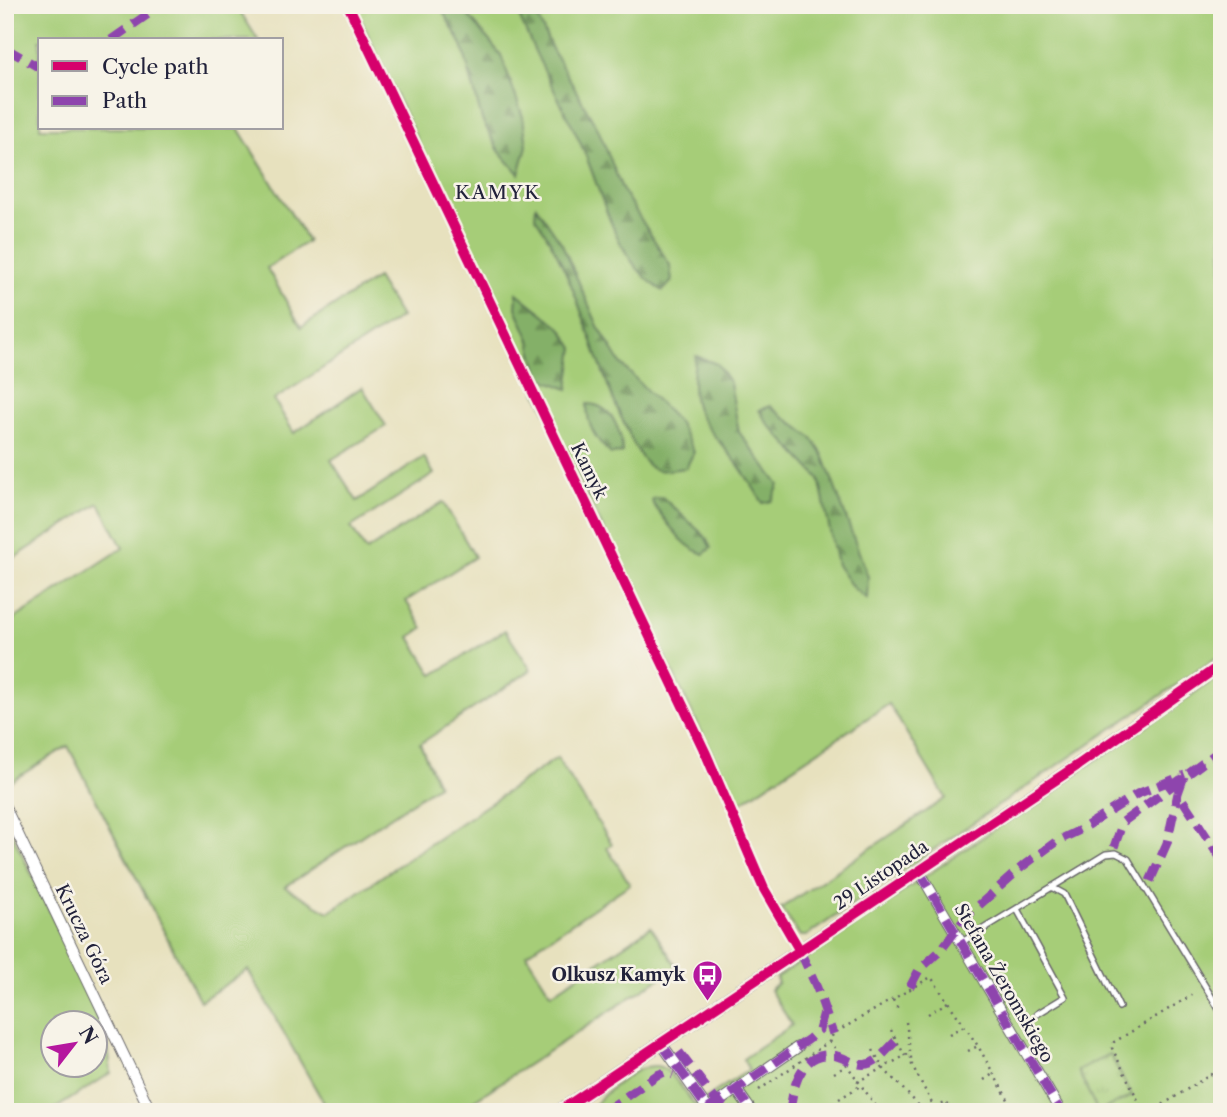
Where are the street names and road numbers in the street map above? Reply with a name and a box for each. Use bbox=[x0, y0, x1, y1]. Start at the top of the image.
street label: Kamyk bbox=[566, 439, 613, 504]
street label: 29 Listopada bbox=[830, 835, 933, 915]
street label: Krucza Góra bbox=[50, 881, 118, 988]
street label: Stefana Żeromskiego bbox=[949, 899, 1059, 1067]

